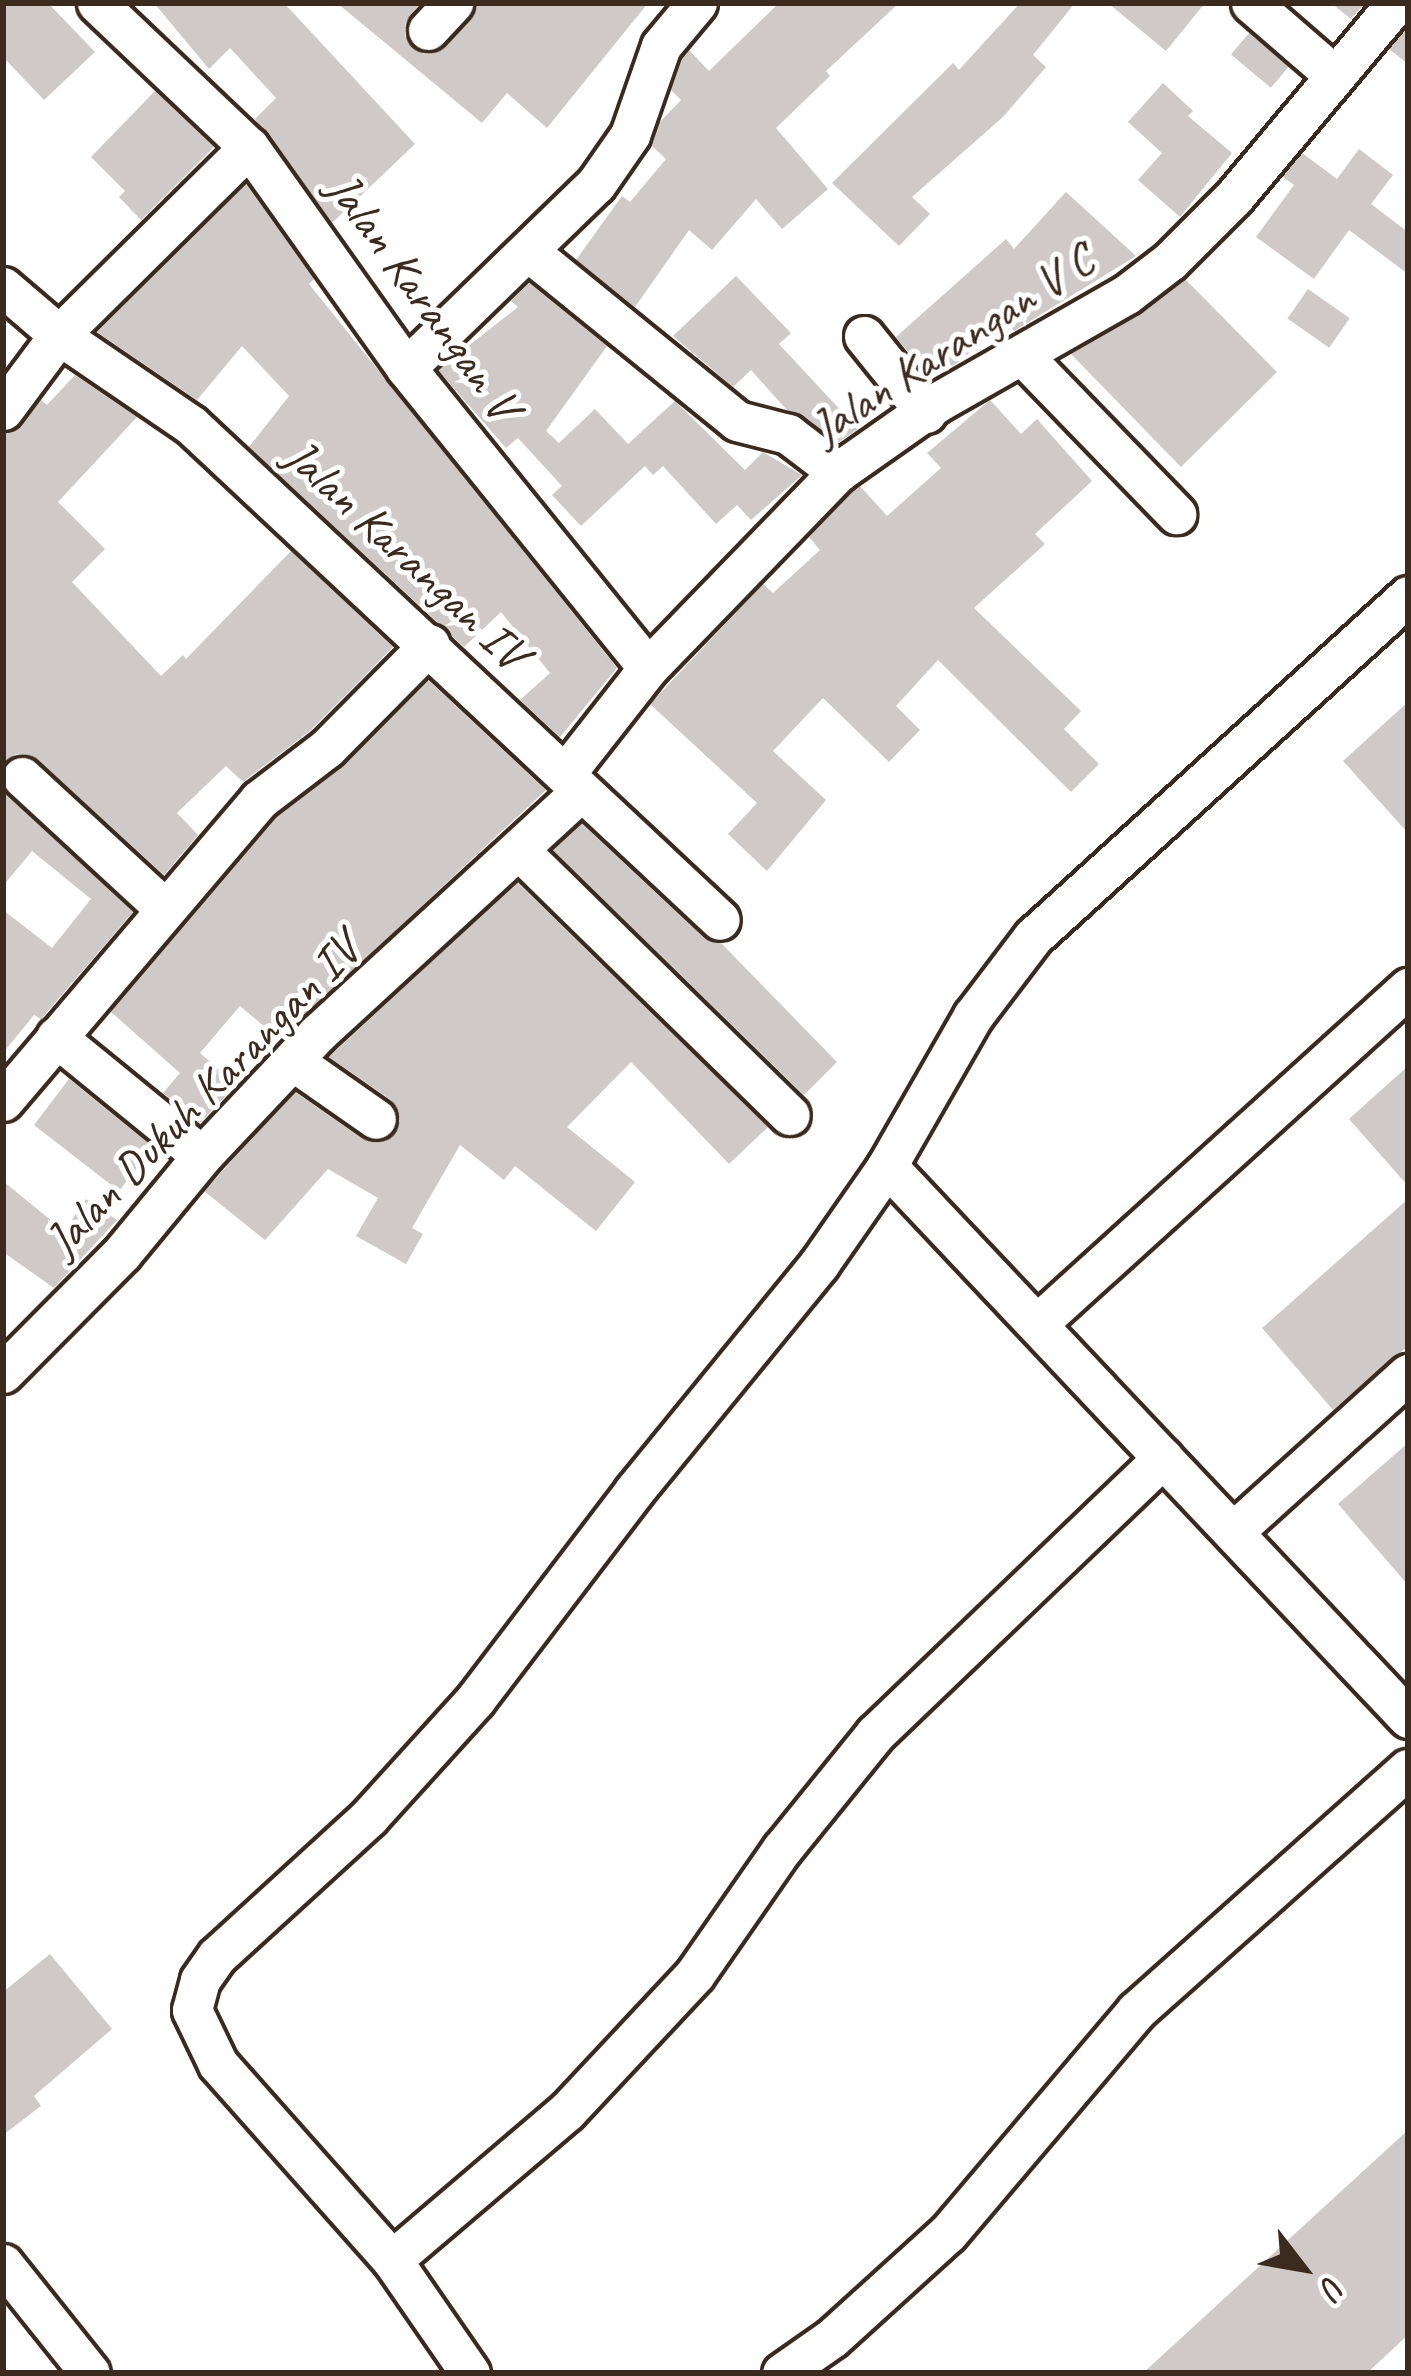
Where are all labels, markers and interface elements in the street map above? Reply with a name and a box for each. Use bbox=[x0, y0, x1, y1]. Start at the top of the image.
street label: Jalan Karangan V bbox=[314, 162, 532, 430]
street label: Jalan Karangan V C bbox=[800, 231, 1104, 457]
street label: Jalan Karangan IV bbox=[273, 427, 539, 681]
street label: Jalan Dukuh Karangan IV bbox=[33, 922, 371, 1268]
north arrow bbox=[1243, 2208, 1363, 2328]
text: U bbox=[1312, 2269, 1356, 2304]

